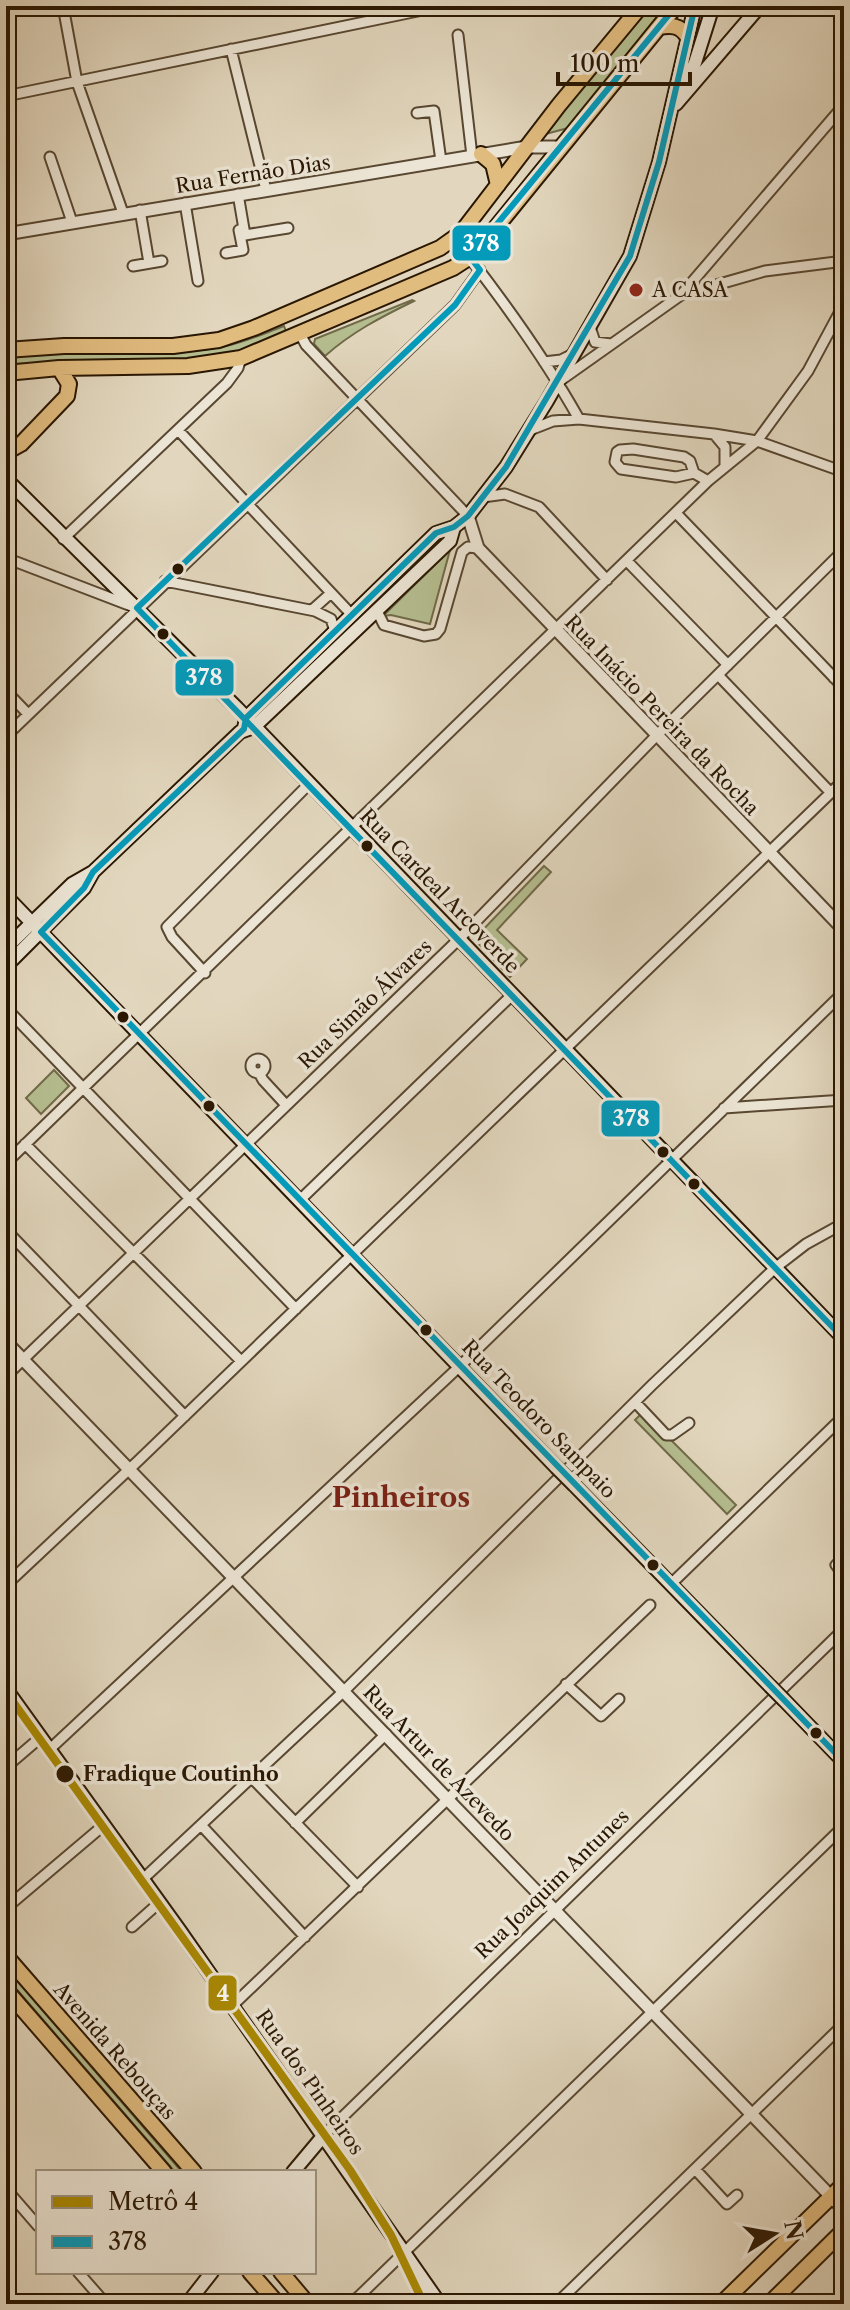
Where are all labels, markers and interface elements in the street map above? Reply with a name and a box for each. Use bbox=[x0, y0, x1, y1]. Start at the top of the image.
scale bar bbox=[558, 36, 690, 86]
text: 100 m bbox=[570, 49, 639, 78]
street label: Rua Fernão Dias bbox=[174, 150, 332, 198]
line badge: 378 bbox=[451, 224, 512, 262]
text: 378 bbox=[462, 230, 500, 257]
place label: A CASA bbox=[651, 278, 729, 302]
marker: A CASA bbox=[627, 281, 645, 299]
unlabelled marker bbox=[170, 561, 186, 577]
street label: Rua Inácio Pereira da Rocha bbox=[560, 610, 764, 820]
unlabelled marker bbox=[155, 626, 171, 642]
line badge: 378 bbox=[174, 658, 235, 697]
text: 378 bbox=[185, 664, 223, 691]
street label: Rua Cardeal Arcoverde bbox=[355, 804, 525, 978]
unlabelled marker bbox=[359, 838, 375, 854]
street label: Rua Simão Álvares bbox=[293, 934, 437, 1074]
unlabelled marker bbox=[115, 1009, 131, 1025]
unlabelled marker bbox=[201, 1098, 217, 1114]
line badge: 378 bbox=[600, 1099, 661, 1138]
text: 378 bbox=[612, 1105, 650, 1132]
unlabelled marker bbox=[655, 1144, 671, 1160]
unlabelled marker bbox=[686, 1176, 702, 1192]
unlabelled marker bbox=[418, 1322, 434, 1338]
street label: Rua Teodoro Sampaio bbox=[457, 1335, 621, 1503]
district label: Pinheiros bbox=[332, 1480, 470, 1514]
unlabelled marker bbox=[645, 1557, 661, 1573]
street label: Rua Artur de Azevedo bbox=[358, 1680, 520, 1846]
unlabelled marker bbox=[808, 1725, 824, 1741]
place label: Fradique Coutinho bbox=[83, 1762, 279, 1786]
marker: Fradique Coutinho bbox=[54, 1763, 76, 1785]
street label: Rua Joaquim Antunes bbox=[470, 1804, 634, 1964]
line badge: 4 bbox=[207, 1974, 238, 2012]
street label: Avenida Rebouças bbox=[48, 1977, 181, 2124]
text: 4 bbox=[216, 1980, 230, 2007]
street label: Rua dos Pinheiros bbox=[251, 2005, 369, 2159]
legend bbox=[36, 2170, 316, 2274]
text: Metrô 4 bbox=[108, 2187, 198, 2216]
north arrow bbox=[734, 2194, 814, 2274]
text: N bbox=[778, 2218, 808, 2242]
text: 378 bbox=[108, 2227, 147, 2256]

